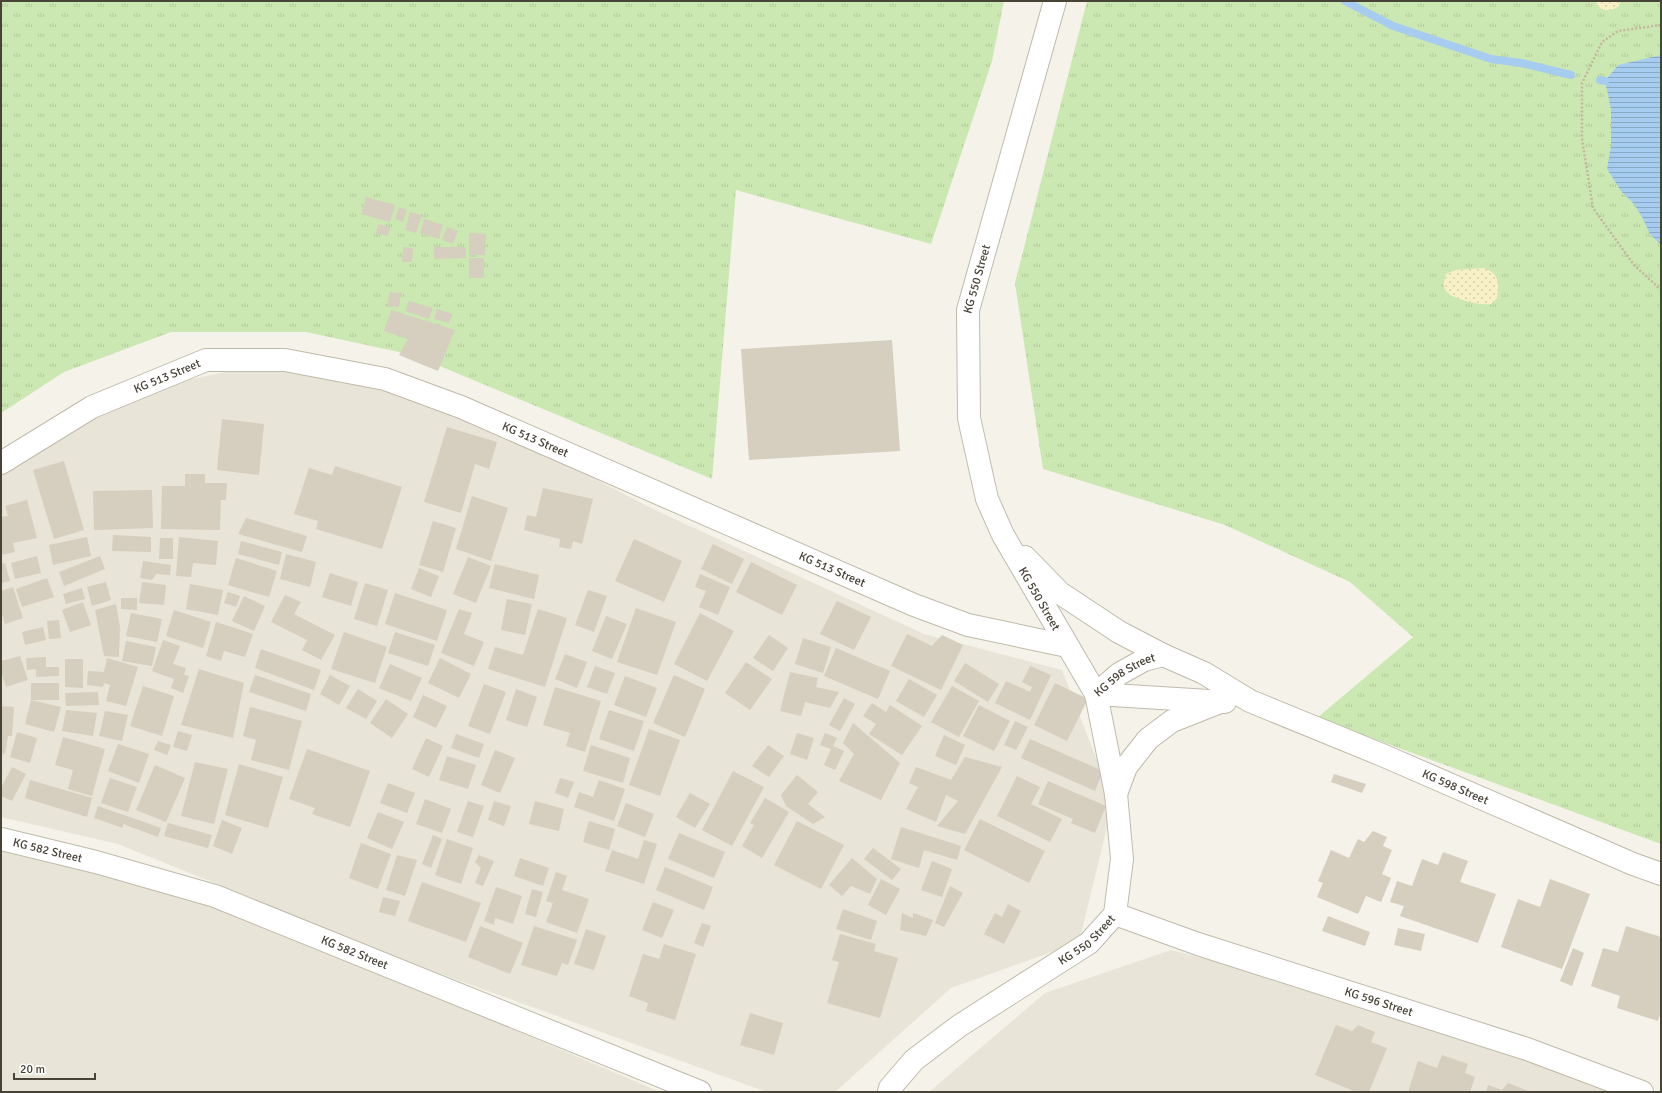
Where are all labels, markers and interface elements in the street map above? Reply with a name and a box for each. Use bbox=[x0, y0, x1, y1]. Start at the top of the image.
street label: KG 550 Street bbox=[960, 243, 994, 315]
street label: KG 513 Street bbox=[131, 356, 203, 396]
street label: KG 513 Street bbox=[500, 418, 571, 461]
street label: KG 513 Street bbox=[797, 548, 868, 590]
street label: KG 550 Street bbox=[1015, 565, 1063, 633]
street label: KG 598 Street bbox=[1091, 650, 1157, 700]
street label: KG 598 Street bbox=[1420, 766, 1491, 808]
street label: KG 582 Street bbox=[11, 835, 84, 866]
street label: KG 550 Street bbox=[1055, 911, 1118, 968]
street label: KG 582 Street bbox=[319, 932, 390, 973]
street label: KG 596 Street bbox=[1343, 984, 1415, 1020]
scale bar bbox=[14, 1055, 95, 1081]
text: 20 m bbox=[20, 1062, 45, 1077]

